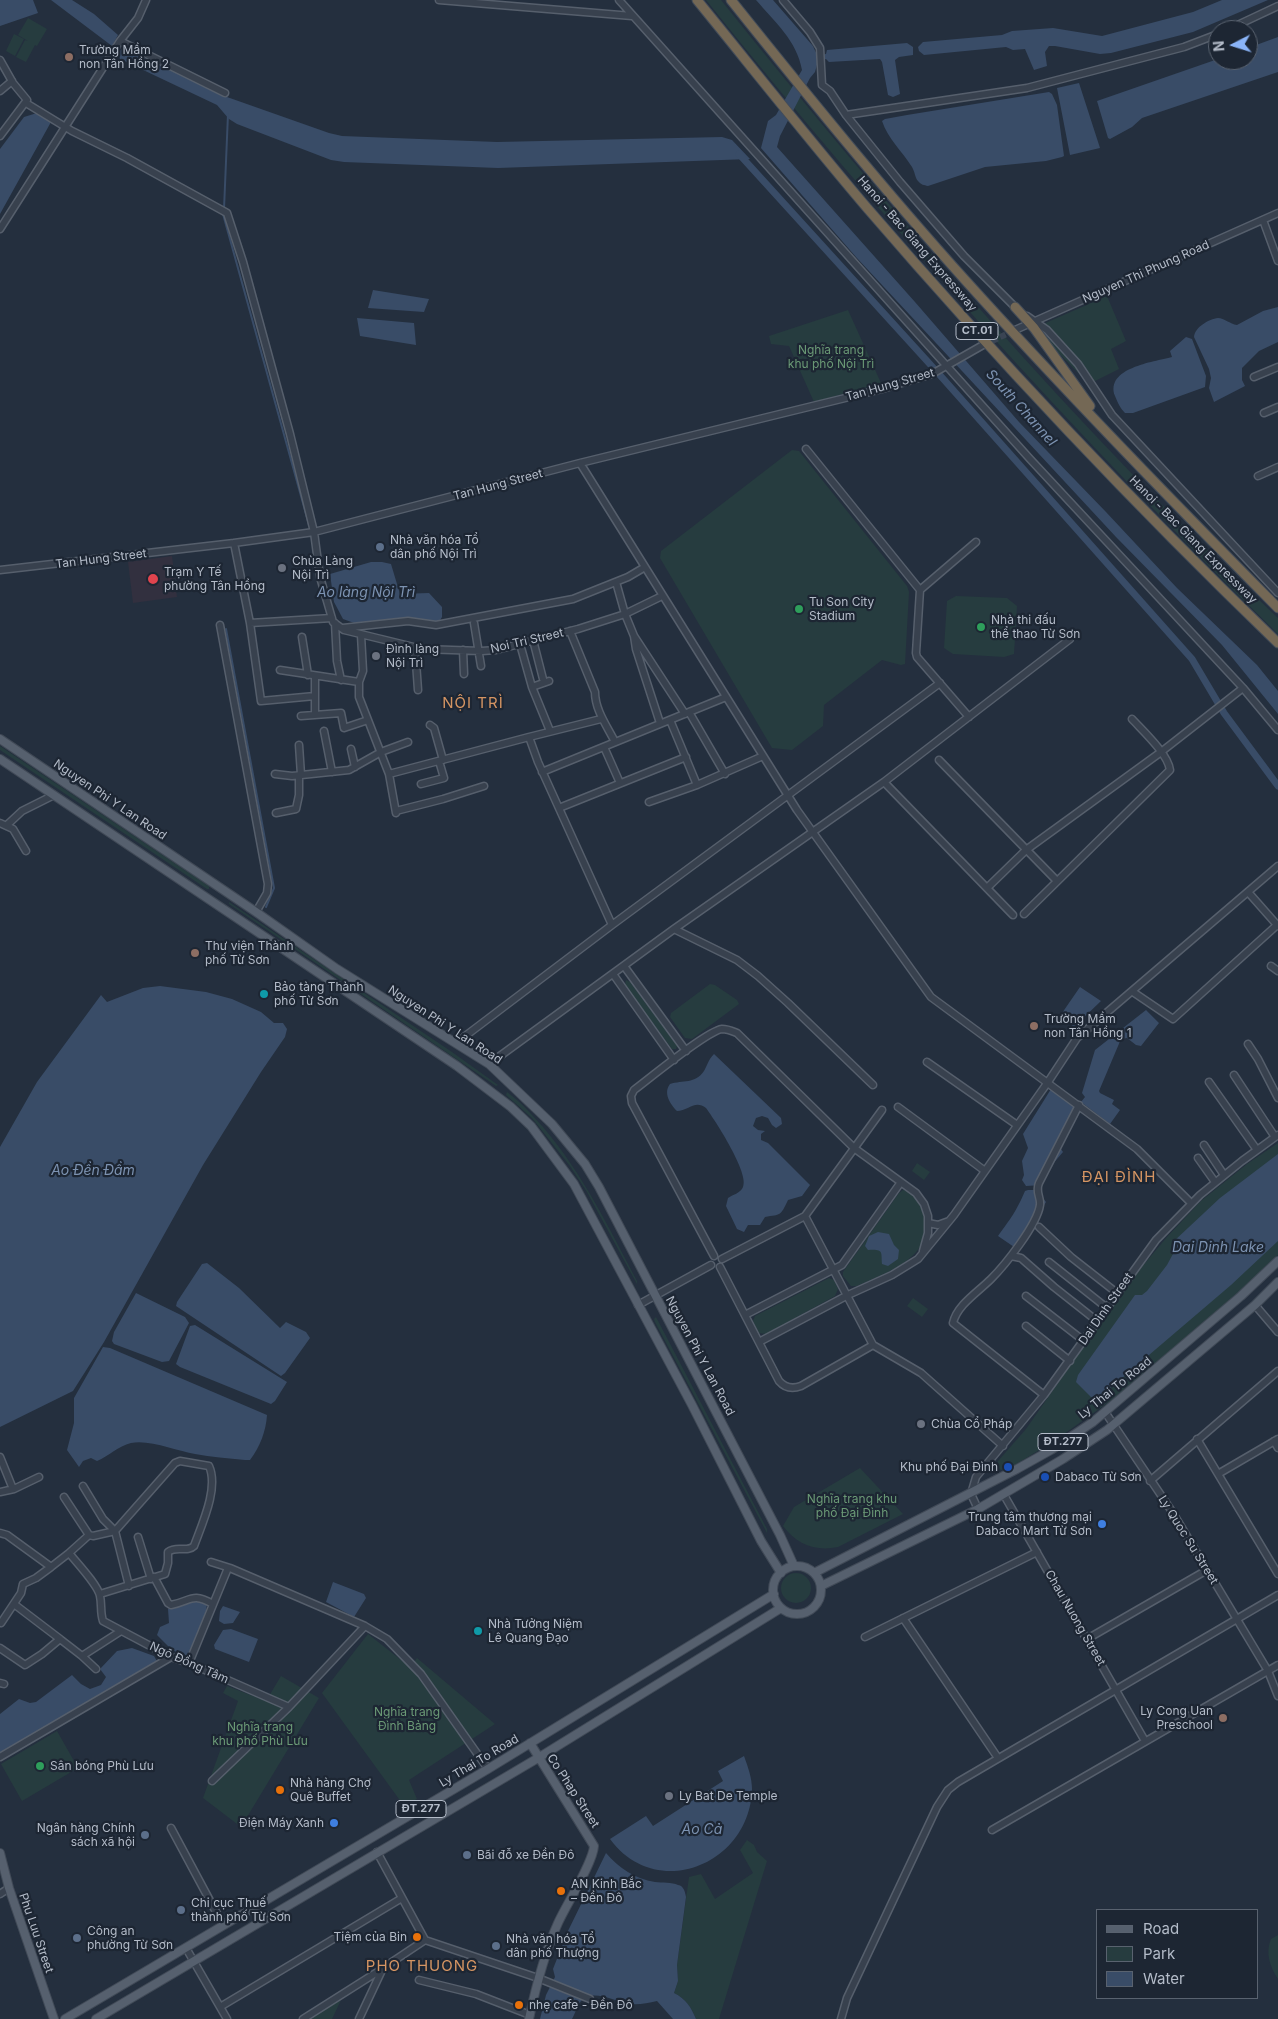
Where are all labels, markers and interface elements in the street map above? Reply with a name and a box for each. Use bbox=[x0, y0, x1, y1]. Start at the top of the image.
north arrow bbox=[1208, 20, 1258, 70]
text: N bbox=[1210, 40, 1227, 52]
place label: Trường Mầm non Tân Hồng 2 bbox=[79, 43, 169, 71]
marker: Trường Mầm non Tân Hồng 2 bbox=[63, 51, 75, 63]
street label: Hanoi - Bac Giang Expressway bbox=[854, 173, 980, 315]
street label: Nguyen Thi Phung Road bbox=[1080, 238, 1212, 306]
road number: CT.01 bbox=[956, 322, 998, 340]
park label: Nghĩa trang khu phố Nội Trì bbox=[788, 343, 874, 371]
street label: Tan Hung Street bbox=[844, 365, 936, 405]
water label: South Channel bbox=[982, 366, 1060, 450]
street label: Tan Hung Street bbox=[452, 466, 544, 504]
street label: Hanoi - Bac Giang Expressway bbox=[1126, 473, 1260, 607]
place label: Nhà văn hóa Tổ dân phố Nội Trì bbox=[390, 533, 479, 561]
marker: Nhà văn hóa Tổ dân phố Nội Trì bbox=[374, 541, 386, 553]
street label: Tan Hung Street bbox=[55, 546, 147, 572]
place label: Chùa Làng Nội Trì bbox=[292, 554, 353, 582]
marker: Chùa Làng Nội Trì bbox=[276, 562, 288, 574]
place label: Trạm Y Tế phường Tân Hồng bbox=[164, 565, 265, 593]
marker: Trạm Y Tế phường Tân Hồng bbox=[146, 572, 160, 586]
water label: Ao làng Nội Trì bbox=[317, 585, 415, 601]
place label: Tu Son City Stadium bbox=[809, 595, 874, 623]
marker: Tu Son City Stadium bbox=[793, 603, 805, 615]
place label: Nhà thi đấu thể thao Từ Sơn bbox=[991, 613, 1080, 641]
marker: Nhà thi đấu thể thao Từ Sơn bbox=[975, 621, 987, 633]
street label: Noi Tri Street bbox=[489, 626, 565, 656]
place label: Đình làng Nội Trì bbox=[386, 642, 439, 670]
marker: Đình làng Nội Trì bbox=[370, 650, 382, 662]
district label: NỘI TRÌ bbox=[441, 694, 505, 712]
street label: Nguyen Phi Y Lan Road bbox=[51, 757, 169, 843]
place label: Thư viện Thành phố Từ Sơn bbox=[205, 939, 294, 967]
marker: Thư viện Thành phố Từ Sơn bbox=[189, 947, 201, 959]
place label: Bảo tàng Thành phố Từ Sơn bbox=[274, 980, 363, 1008]
street label: Nguyen Phi Y Lan Road bbox=[385, 983, 505, 1067]
marker: Bảo tàng Thành phố Từ Sơn bbox=[258, 988, 270, 1000]
place label: Trường Mầm non Tân Hồng 1 bbox=[1044, 1012, 1132, 1040]
marker: Trường Mầm non Tân Hồng 1 bbox=[1028, 1020, 1040, 1032]
water label: Ao Đền Đầm bbox=[51, 1163, 135, 1179]
district label: ĐẠI ĐÌNH bbox=[1081, 1168, 1157, 1186]
water label: Dai Dinh Lake bbox=[1172, 1240, 1264, 1256]
street label: Dai Dinh Street bbox=[1076, 1270, 1136, 1348]
street label: Nguyen Phi Y Lan Road bbox=[662, 1294, 738, 1418]
street label: Ly Thai To Road bbox=[1075, 1354, 1155, 1422]
place label: Chùa Cổ Pháp bbox=[931, 1417, 1012, 1431]
marker: Chùa Cổ Pháp bbox=[915, 1418, 927, 1430]
road number: ĐT.277 bbox=[1038, 1434, 1088, 1450]
place label: Khu phố Đại Đình bbox=[900, 1460, 998, 1474]
marker: Khu phố Đại Đình bbox=[1002, 1461, 1014, 1473]
place label: Dabaco Từ Sơn bbox=[1055, 1470, 1142, 1484]
marker: Dabaco Từ Sơn bbox=[1039, 1471, 1051, 1483]
park label: Nghĩa trang khu phố Đại Đình bbox=[807, 1492, 897, 1520]
street label: Ly Quoc Su Street bbox=[1155, 1493, 1221, 1587]
place label: Trung tâm thương mại Dabaco Mart Từ Sơn bbox=[968, 1510, 1092, 1538]
marker: Trung tâm thương mại Dabaco Mart Từ Sơn bbox=[1096, 1518, 1108, 1530]
street label: Chau Nuong Street bbox=[1042, 1568, 1108, 1668]
place label: Nhà Tưởng Niệm Lê Quang Đạo bbox=[488, 1617, 583, 1645]
marker: Nhà Tưởng Niệm Lê Quang Đạo bbox=[472, 1625, 484, 1637]
street label: Ngõ Đồng Tâm bbox=[147, 1639, 231, 1687]
place label: Ly Cong Uan Preschool bbox=[1140, 1704, 1213, 1732]
park label: Nghĩa trang Đình Bảng bbox=[374, 1705, 440, 1733]
marker: Ly Cong Uan Preschool bbox=[1217, 1712, 1229, 1724]
park label: Nghĩa trang khu phố Phù Lưu bbox=[212, 1720, 308, 1748]
street label: Ly Thai To Road bbox=[437, 1732, 521, 1790]
street label: Co Phap Street bbox=[544, 1751, 602, 1831]
place label: Sân bóng Phù Lưu bbox=[50, 1759, 154, 1773]
marker: Sân bóng Phù Lưu bbox=[34, 1760, 46, 1772]
place label: Nhà hàng Chợ Quê Buffet bbox=[290, 1776, 371, 1804]
marker: Nhà hàng Chợ Quê Buffet bbox=[274, 1784, 286, 1796]
place label: Ly Bat De Temple bbox=[679, 1789, 778, 1803]
marker: Ly Bat De Temple bbox=[663, 1790, 675, 1802]
road number: ĐT.277 bbox=[396, 1800, 446, 1818]
place label: Điện Máy Xanh bbox=[239, 1816, 324, 1830]
marker: Điện Máy Xanh bbox=[328, 1817, 340, 1829]
place label: Ngân hàng Chính sách xã hội bbox=[37, 1821, 135, 1849]
water label: Ao Cả bbox=[682, 1822, 722, 1838]
marker: Ngân hàng Chính sách xã hội bbox=[139, 1829, 151, 1841]
place label: Bãi đỗ xe Đền Đô bbox=[477, 1848, 574, 1862]
marker: Bãi đỗ xe Đền Đô bbox=[461, 1849, 473, 1861]
place label: AN Kinh Bắc – Đền Đô bbox=[571, 1877, 642, 1905]
marker: AN Kinh Bắc – Đền Đô bbox=[555, 1885, 567, 1897]
street label: Phu Luu Street bbox=[16, 1891, 56, 1975]
place label: Chi cục Thuế thành phố Từ Sơn bbox=[191, 1896, 291, 1924]
marker: Chi cục Thuế thành phố Từ Sơn bbox=[175, 1904, 187, 1916]
legend bbox=[1096, 1909, 1258, 1999]
text: Road bbox=[1143, 1919, 1179, 1938]
place label: Công an phường Từ Sơn bbox=[87, 1924, 173, 1952]
place label: Tiệm của Bin bbox=[334, 1930, 407, 1944]
marker: Tiệm của Bin bbox=[411, 1931, 423, 1943]
marker: Công an phường Từ Sơn bbox=[71, 1932, 83, 1944]
place label: Nhà văn hóa Tổ dân phố Thượng bbox=[506, 1932, 599, 1960]
marker: Nhà văn hóa Tổ dân phố Thượng bbox=[490, 1940, 502, 1952]
text: Park bbox=[1143, 1944, 1175, 1963]
district label: PHO THUONG bbox=[365, 1957, 479, 1975]
text: Water bbox=[1143, 1969, 1185, 1988]
place label: nhẹ cafe - Đền Đô bbox=[529, 1998, 633, 2012]
marker: nhẹ cafe - Đền Đô bbox=[513, 1999, 525, 2011]

